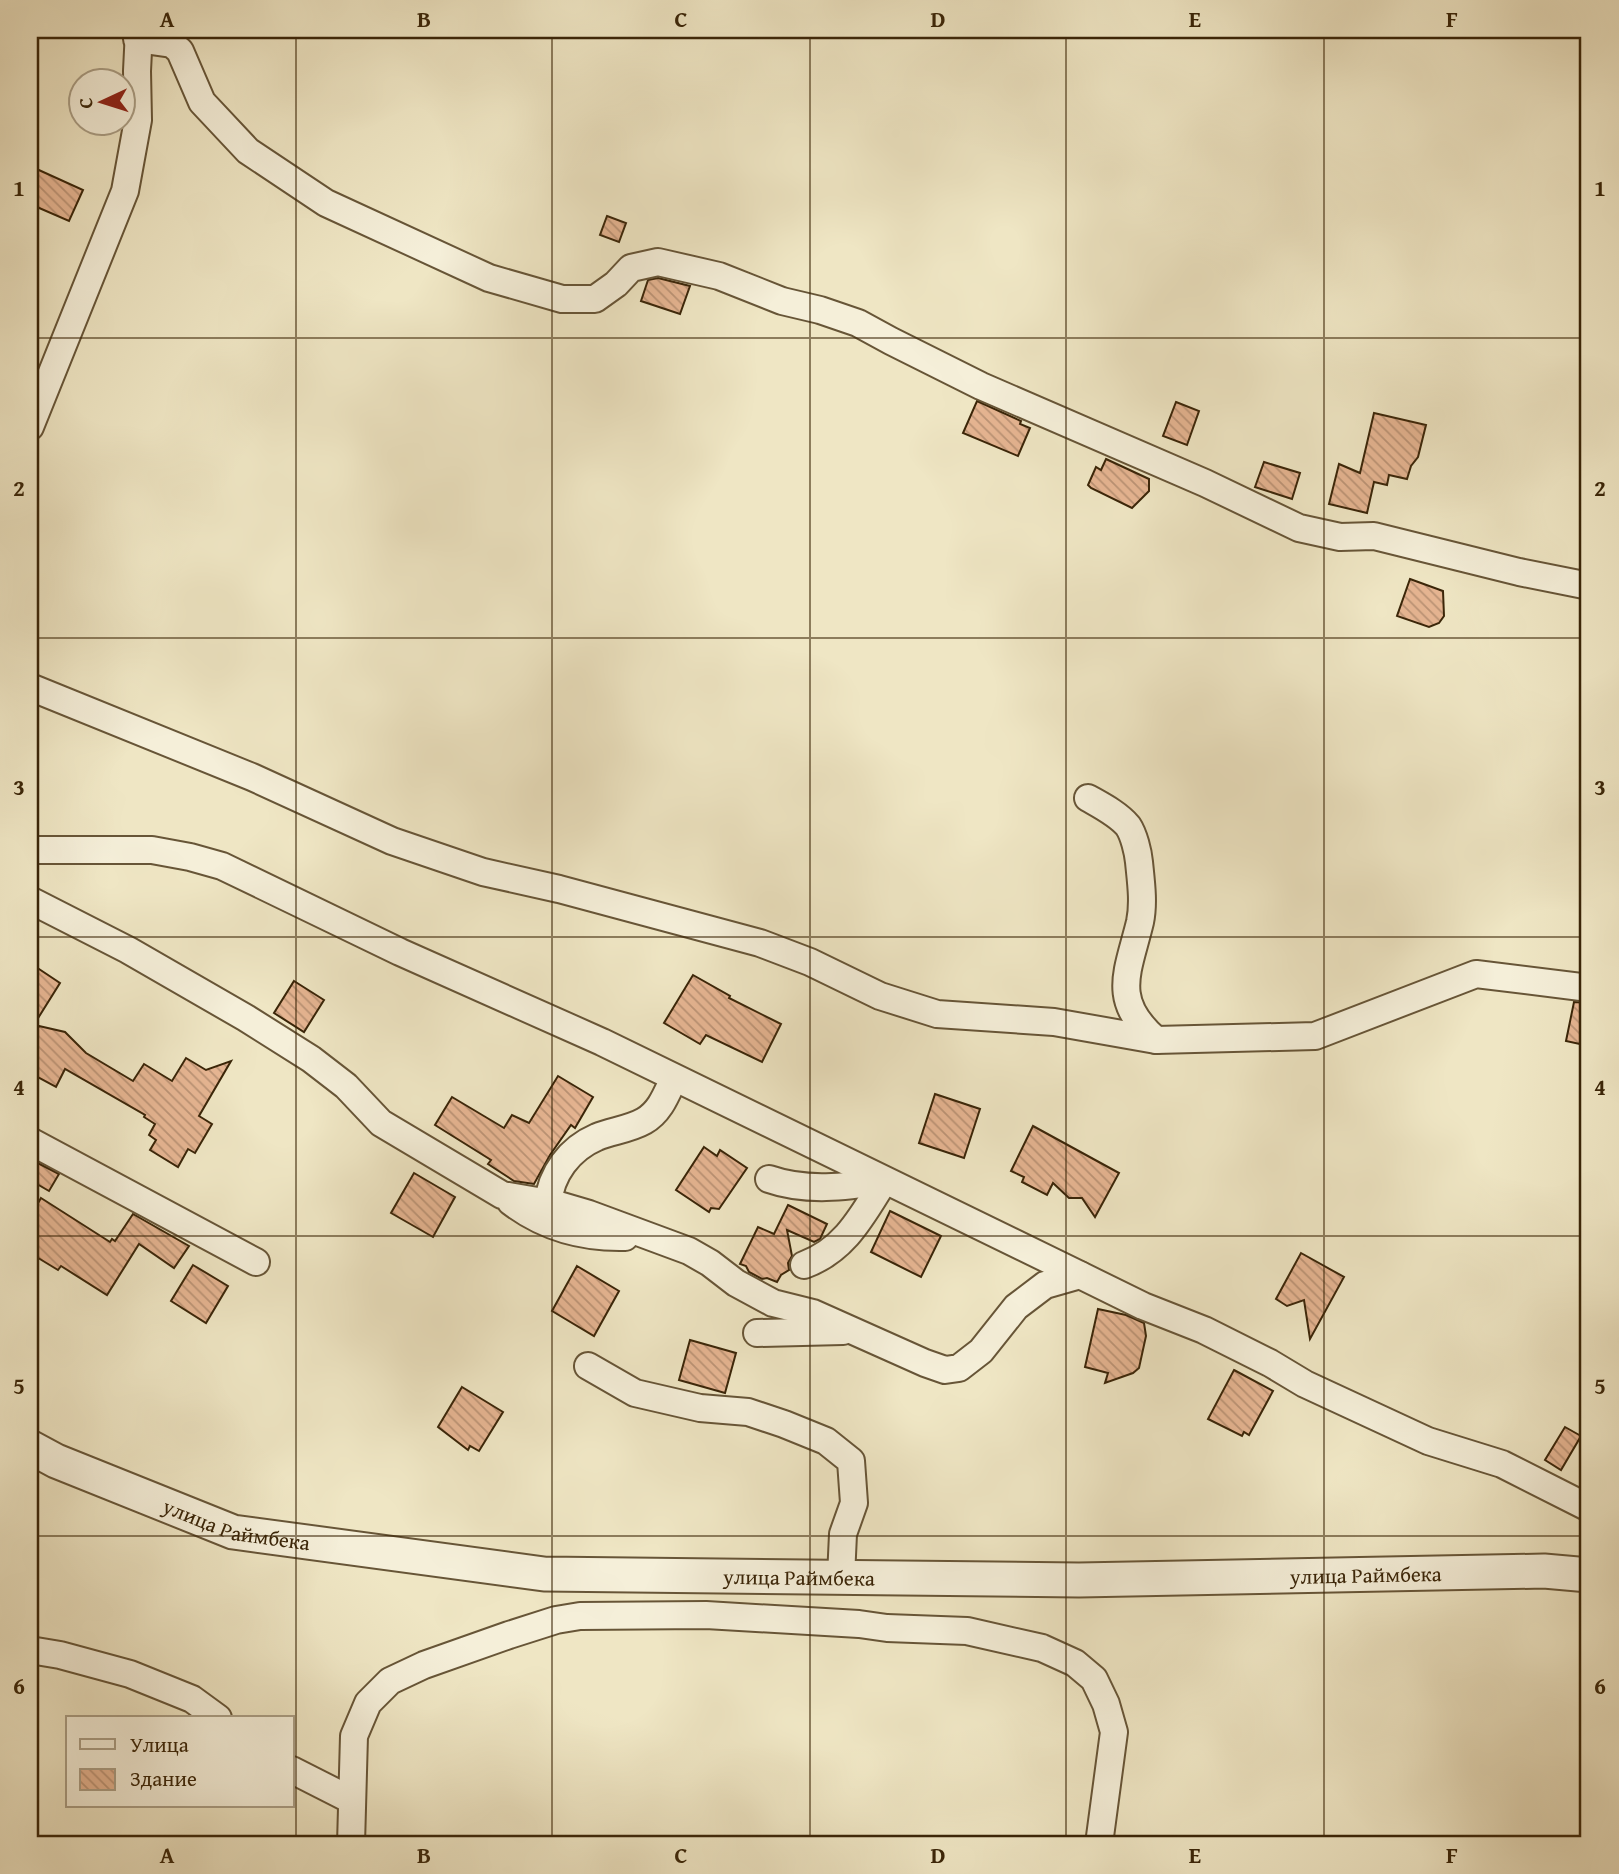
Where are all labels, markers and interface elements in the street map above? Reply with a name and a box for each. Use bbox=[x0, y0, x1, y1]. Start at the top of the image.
text: A bbox=[160, 2, 175, 35]
text: B bbox=[417, 2, 431, 35]
text: C bbox=[674, 2, 688, 35]
text: D bbox=[931, 2, 946, 35]
text: E bbox=[1189, 2, 1201, 35]
text: F bbox=[1446, 2, 1458, 35]
north arrow bbox=[66, 66, 136, 136]
text: С bbox=[71, 97, 99, 110]
text: 1 bbox=[13, 171, 25, 204]
text: 1 bbox=[1594, 171, 1606, 204]
text: 2 bbox=[13, 471, 25, 504]
text: 2 bbox=[1594, 471, 1606, 504]
text: 3 bbox=[13, 770, 25, 803]
text: 3 bbox=[1594, 770, 1606, 803]
text: 4 bbox=[13, 1070, 25, 1103]
text: 4 bbox=[1594, 1070, 1606, 1103]
text: 5 bbox=[13, 1369, 25, 1402]
text: 5 bbox=[1594, 1369, 1606, 1402]
street label: улица Раймбека bbox=[158, 1490, 312, 1558]
street label: улица Раймбека bbox=[1289, 1557, 1442, 1591]
street label: улица Раймбека bbox=[722, 1560, 875, 1593]
text: 6 bbox=[13, 1669, 25, 1702]
text: 6 bbox=[1594, 1669, 1606, 1702]
legend bbox=[66, 1716, 294, 1808]
text: Улица bbox=[130, 1729, 189, 1760]
text: Здание bbox=[130, 1763, 197, 1794]
text: A bbox=[160, 1838, 175, 1871]
text: B bbox=[417, 1838, 431, 1871]
text: C bbox=[674, 1838, 688, 1871]
text: D bbox=[931, 1838, 946, 1871]
text: E bbox=[1189, 1838, 1201, 1871]
text: F bbox=[1446, 1838, 1458, 1871]

